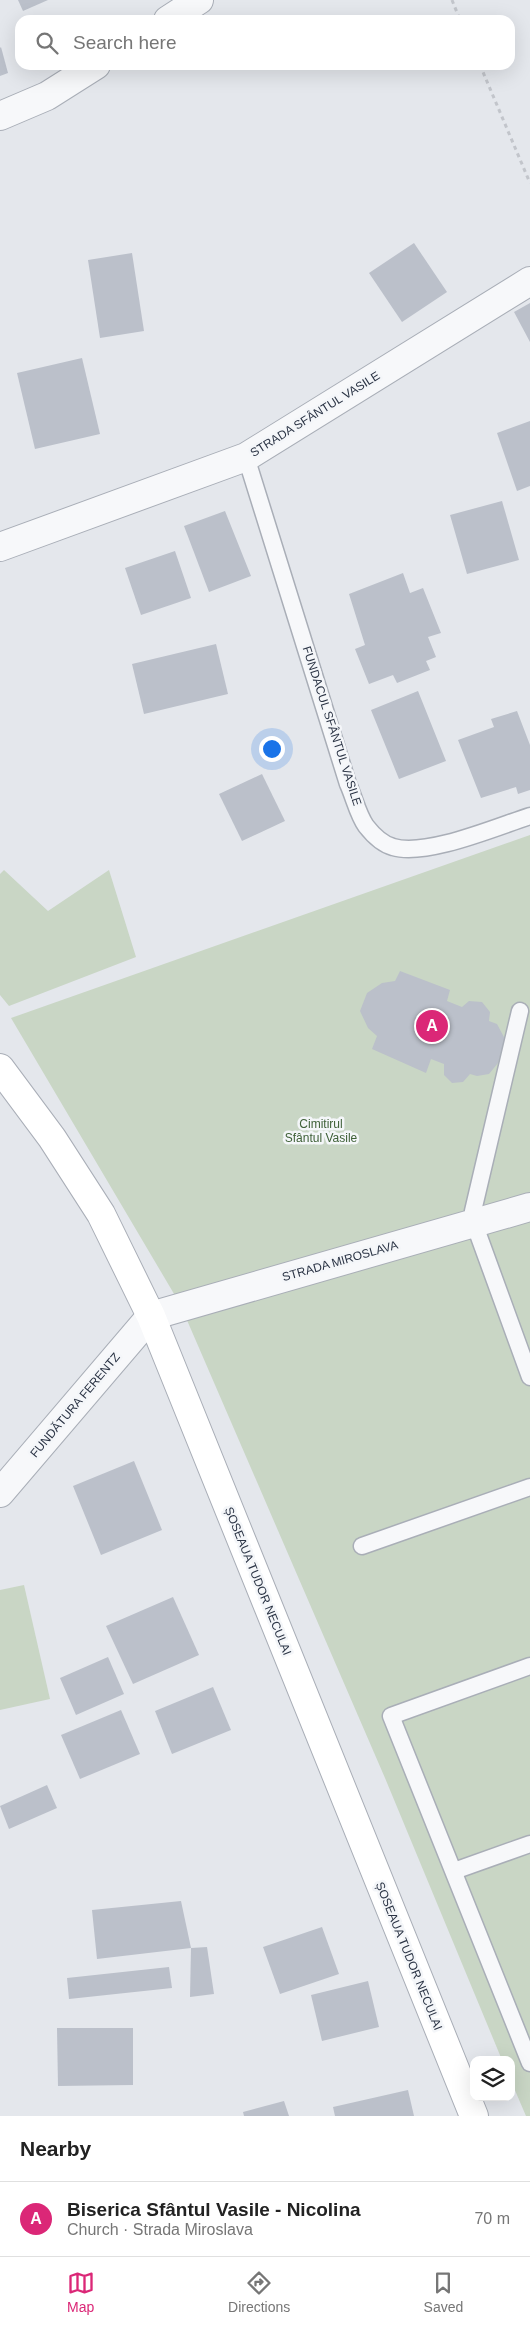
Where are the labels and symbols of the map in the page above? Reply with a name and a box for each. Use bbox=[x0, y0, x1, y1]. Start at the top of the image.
street label: STRADA SFÂNTUL VASILE bbox=[247, 367, 382, 460]
street label: FUNDACUL SFÂNTUL VASILE bbox=[300, 644, 365, 808]
your location bbox=[259, 736, 285, 762]
pin: A bbox=[416, 1007, 448, 1045]
park label: Cimitirul Sfântul Vasile bbox=[285, 1117, 358, 1145]
street label: STRADA MIROSLAVA bbox=[281, 1238, 399, 1284]
street label: FUNDĂTURA FERENTZ bbox=[26, 1349, 123, 1460]
street label: ȘOSEAUA TUDOR NECULAI bbox=[222, 1505, 294, 1657]
street label: ȘOSEAUA TUDOR NECULAI bbox=[373, 1880, 445, 2032]

